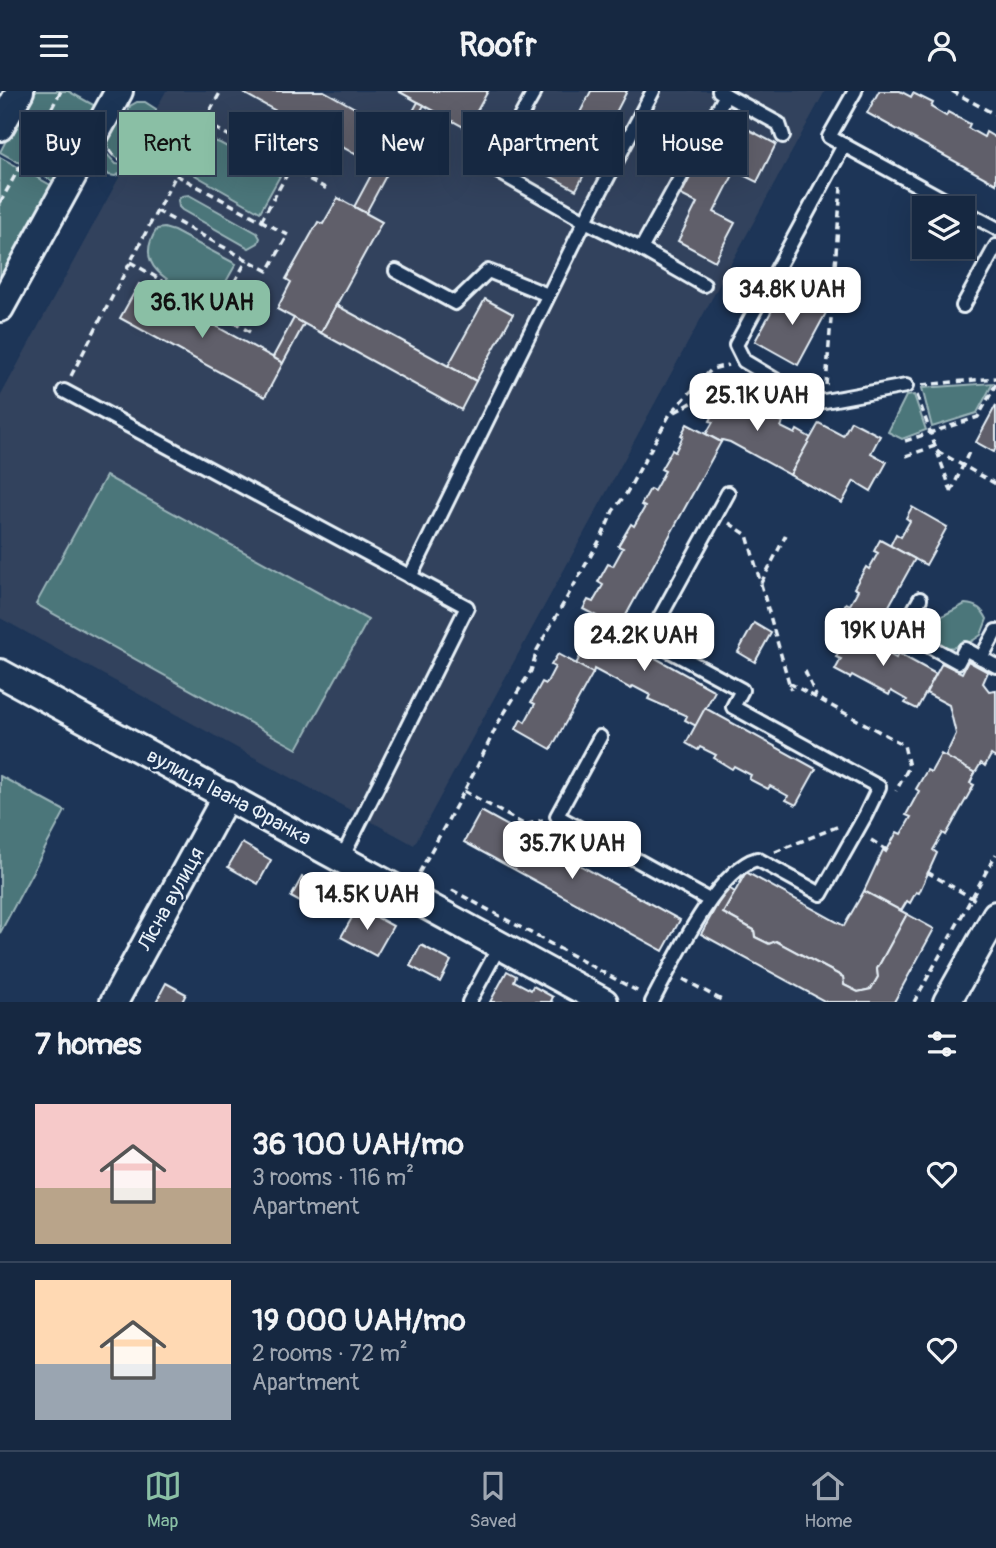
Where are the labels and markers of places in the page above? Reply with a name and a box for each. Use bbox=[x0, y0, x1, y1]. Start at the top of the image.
pin: 34.8K UAH bbox=[712, 267, 872, 327]
pin: 36.1K UAH bbox=[122, 281, 282, 340]
pin: 25.1K UAH bbox=[677, 373, 837, 433]
pin: 19K UAH bbox=[818, 609, 948, 668]
pin: 24.2K UAH bbox=[564, 613, 724, 673]
pin: 35.7K UAH bbox=[492, 821, 652, 881]
pin: 14.5K UAH bbox=[287, 873, 447, 932]

